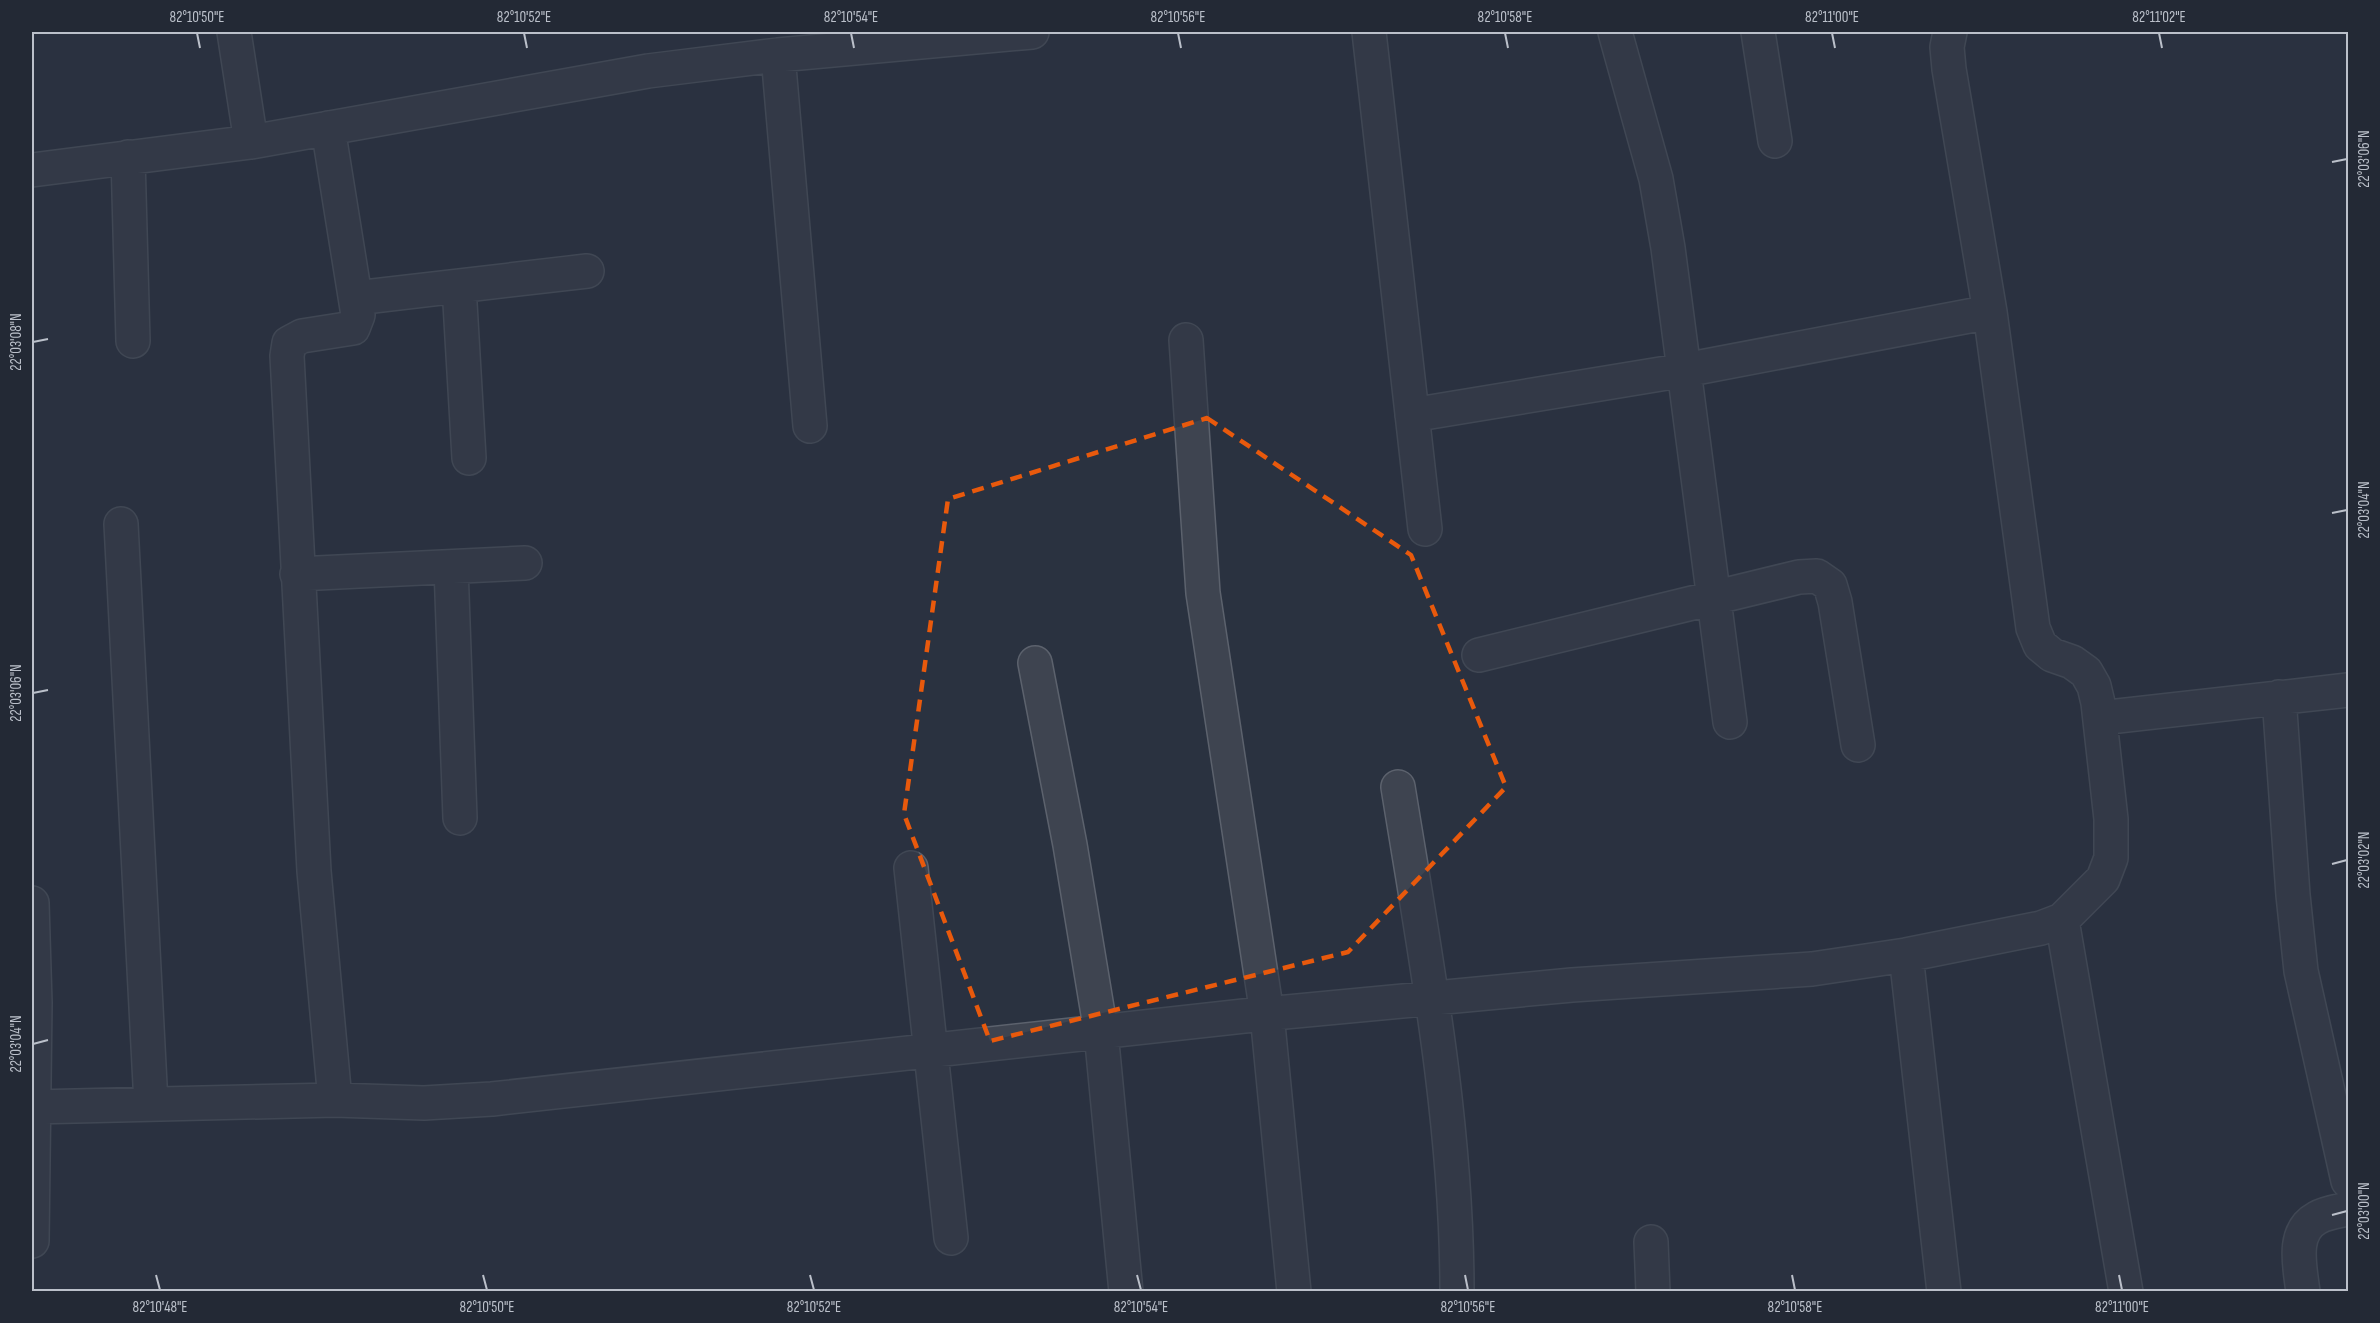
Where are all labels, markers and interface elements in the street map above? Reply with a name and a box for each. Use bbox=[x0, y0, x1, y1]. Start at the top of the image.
text: 82°10'50"E bbox=[170, 8, 225, 27]
text: 82°10'52"E bbox=[497, 8, 551, 27]
text: 82°10'54"E bbox=[824, 8, 878, 27]
text: 82°10'56"E bbox=[1151, 8, 1205, 27]
text: 82°10'58"E bbox=[1478, 8, 1532, 27]
text: 82°11'00"E bbox=[1805, 8, 1859, 27]
text: 82°11'02"E bbox=[2132, 8, 2186, 27]
text: 22°03'06"N bbox=[2355, 130, 2374, 188]
text: 22°03'08"N bbox=[7, 313, 26, 371]
text: 22°03'04"N bbox=[2355, 481, 2374, 539]
text: 22°03'06"N bbox=[7, 664, 26, 722]
text: 22°03'02"N bbox=[2355, 832, 2374, 888]
text: 22°03'04"N bbox=[7, 1015, 26, 1073]
text: 22°03'00"N bbox=[2355, 1182, 2374, 1240]
text: 82°10'48"E bbox=[132, 1298, 188, 1317]
text: 82°10'50"E bbox=[460, 1298, 515, 1317]
text: 82°10'52"E bbox=[787, 1298, 841, 1317]
text: 82°10'54"E bbox=[1114, 1298, 1168, 1317]
text: 82°10'56"E bbox=[1441, 1298, 1495, 1317]
text: 82°10'58"E bbox=[1768, 1298, 1822, 1317]
text: 82°11'00"E bbox=[2095, 1298, 2149, 1317]

